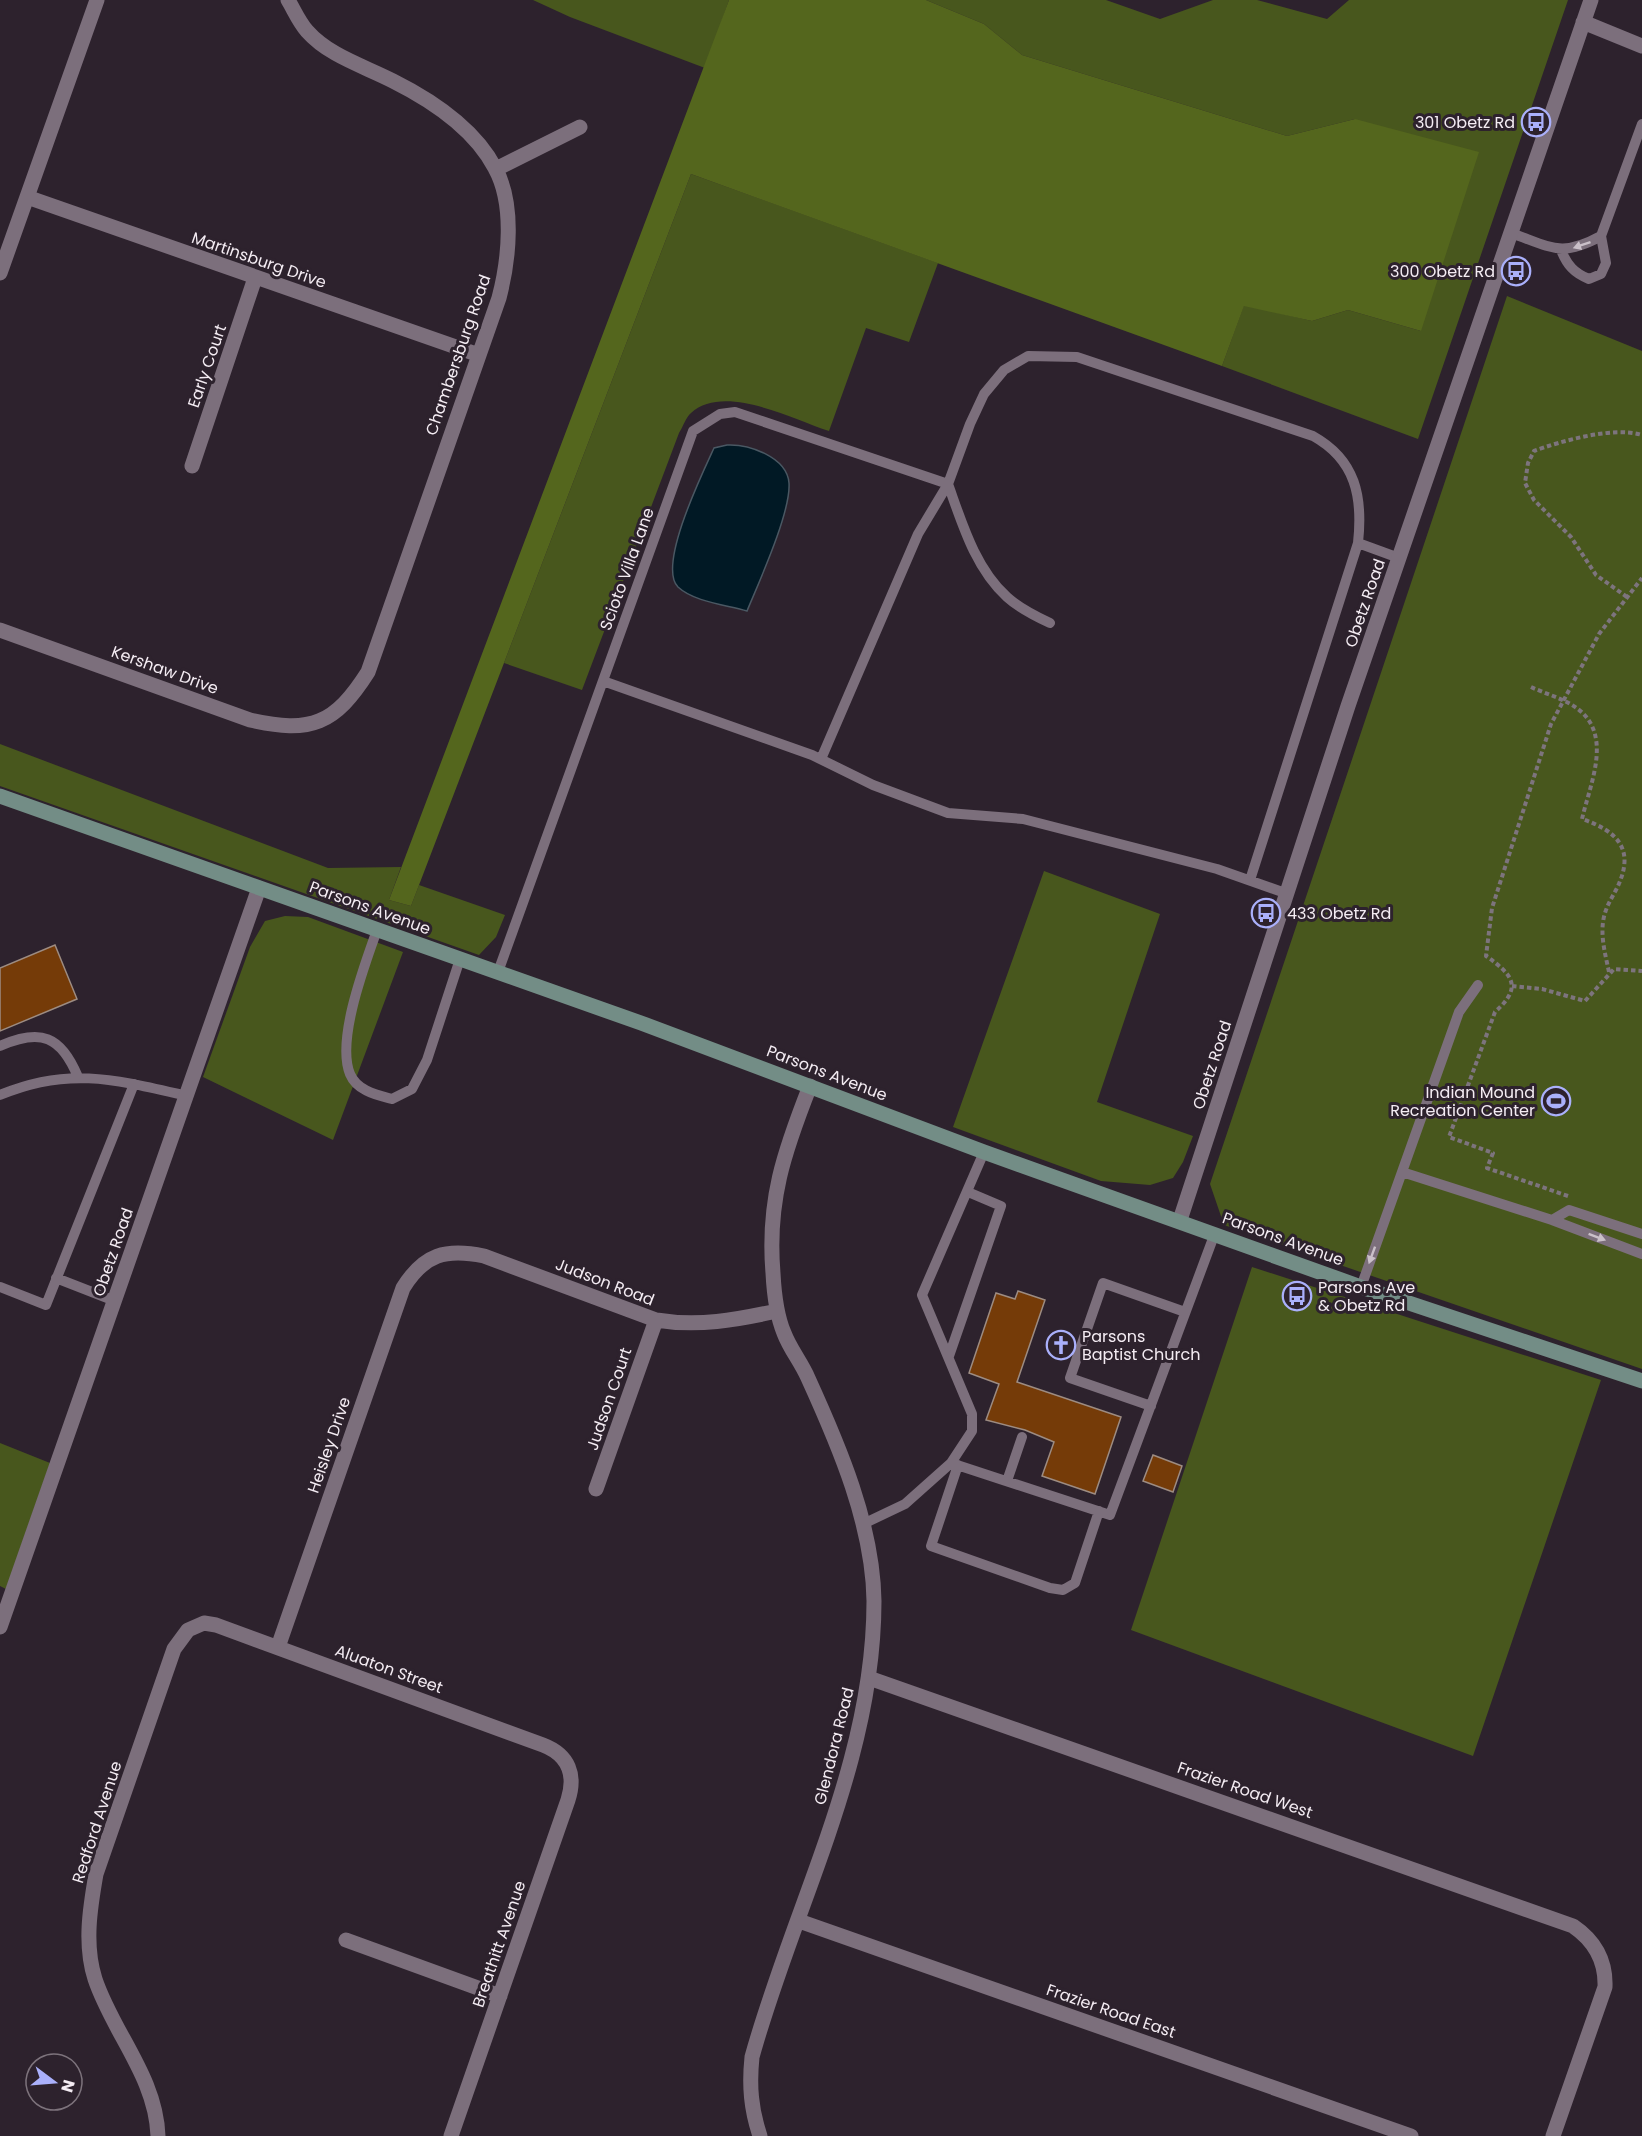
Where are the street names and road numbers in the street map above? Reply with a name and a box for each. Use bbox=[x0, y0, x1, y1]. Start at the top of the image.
street label: Martinsburg Drive bbox=[189, 226, 330, 294]
street label: Chambersburg Road bbox=[420, 272, 496, 438]
street label: Early Court bbox=[182, 321, 232, 411]
street label: Scioto Villa Lane bbox=[594, 504, 660, 634]
street label: Obetz Road bbox=[1339, 556, 1391, 650]
street label: Kershaw Drive bbox=[108, 640, 222, 700]
street label: Parsons Avenue bbox=[306, 875, 434, 941]
street label: Obetz Road bbox=[1187, 1018, 1237, 1112]
street label: Parsons Avenue bbox=[763, 1039, 891, 1107]
street label: Obetz Road bbox=[87, 1205, 139, 1299]
street label: Parsons Avenue bbox=[1219, 1206, 1347, 1272]
street label: Judson Road bbox=[552, 1253, 658, 1311]
street label: Judson Court bbox=[581, 1344, 637, 1453]
street label: Heisley Drive bbox=[302, 1394, 356, 1496]
street label: Aluaton Street bbox=[332, 1639, 446, 1699]
street label: Glendora Road bbox=[808, 1685, 860, 1807]
street label: Frazier Road West bbox=[1174, 1756, 1316, 1824]
street label: Redford Avenue bbox=[66, 1758, 128, 1886]
street label: Breathitt Avenue bbox=[467, 1878, 531, 2010]
street label: Frazier Road East bbox=[1043, 1978, 1179, 2044]

